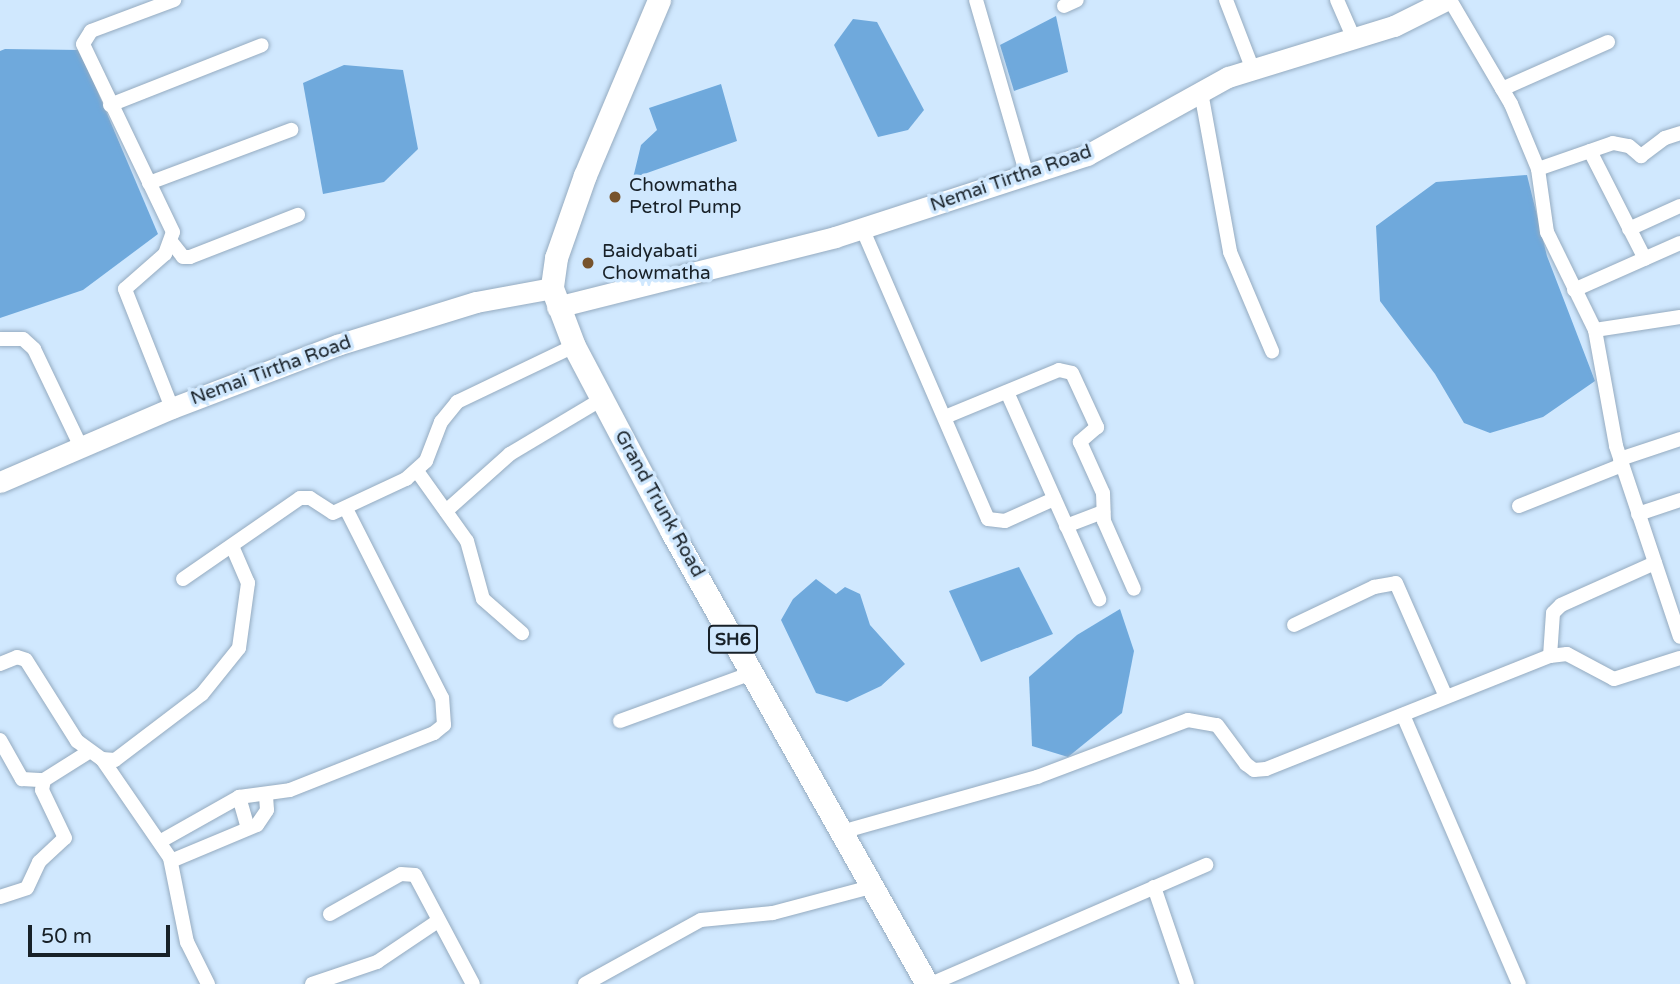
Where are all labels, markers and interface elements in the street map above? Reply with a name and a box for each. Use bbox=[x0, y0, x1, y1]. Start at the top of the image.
street label: Nemai Tirtha Road bbox=[927, 141, 1095, 217]
place label: Chowmatha Petrol Pump bbox=[629, 175, 741, 219]
marker: Chowmatha Petrol Pump bbox=[607, 189, 623, 205]
place label: Baidyabati Chowmatha bbox=[602, 241, 711, 285]
marker: Baidyabati Chowmatha bbox=[580, 255, 596, 271]
street label: Nemai Tirtha Road bbox=[188, 331, 354, 411]
street label: Grand Trunk Road bbox=[609, 426, 709, 582]
road number: SH6 bbox=[707, 624, 759, 654]
scale bar bbox=[32, 911, 173, 955]
text: 50 m bbox=[41, 924, 92, 949]

